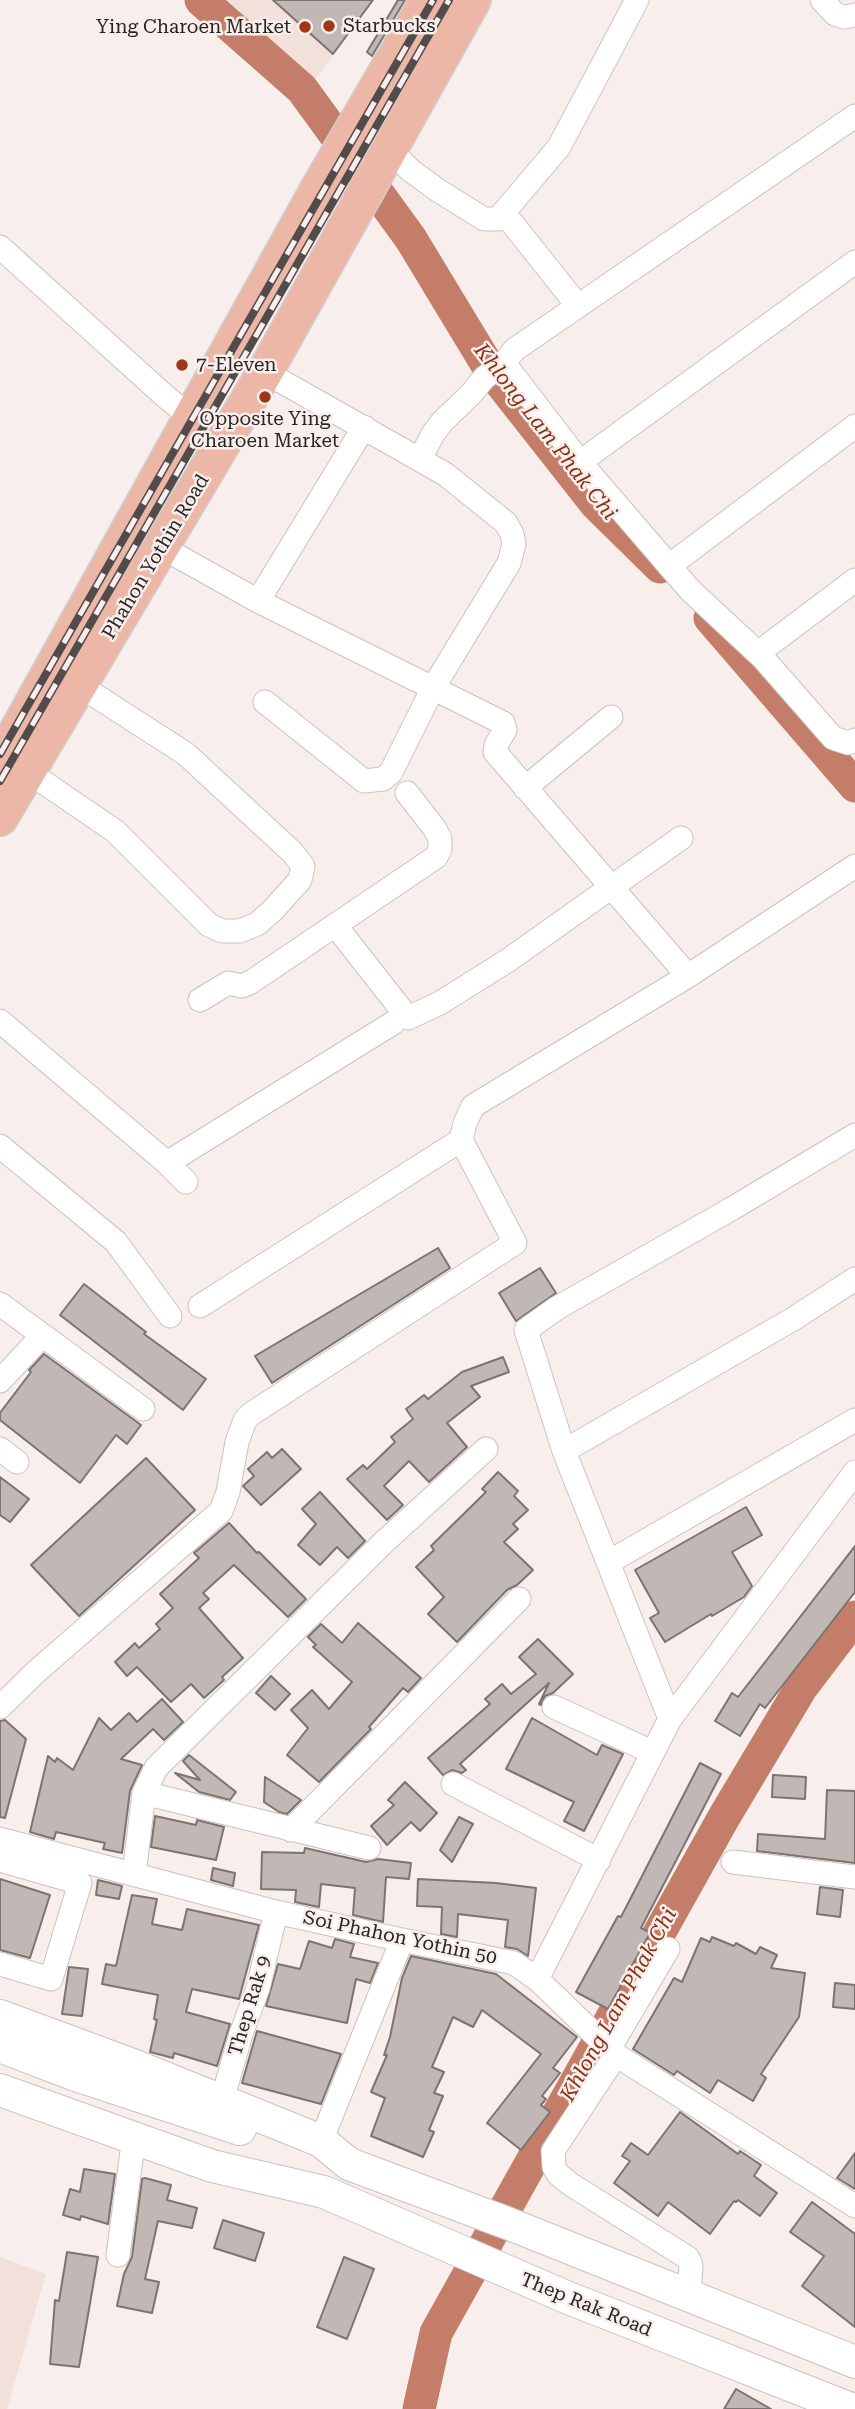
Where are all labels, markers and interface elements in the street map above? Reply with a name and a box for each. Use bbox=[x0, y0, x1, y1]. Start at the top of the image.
place label: Starbucks bbox=[343, 15, 435, 37]
place label: Ying Charoen Market bbox=[96, 16, 291, 38]
marker: Starbucks bbox=[321, 18, 337, 34]
marker: Ying Charoen Market bbox=[297, 19, 313, 35]
water label: Khlong Lam Phak Chi bbox=[468, 339, 622, 525]
place label: 7-Eleven bbox=[196, 354, 277, 376]
marker: 7-Eleven bbox=[174, 357, 190, 373]
marker: Opposite Ying Charoen Market bbox=[257, 389, 273, 405]
place label: Opposite Ying Charoen Market bbox=[191, 408, 339, 452]
street label: Phahon Yothin Road bbox=[98, 471, 214, 643]
water label: Khlong Lam Phak Chi bbox=[555, 1904, 683, 2106]
street label: Soi Phahon Yothin 50 bbox=[301, 1906, 499, 1970]
street label: Thep Rak 9 bbox=[224, 1953, 276, 2059]
street label: Thep Rak Road bbox=[517, 2268, 655, 2342]

